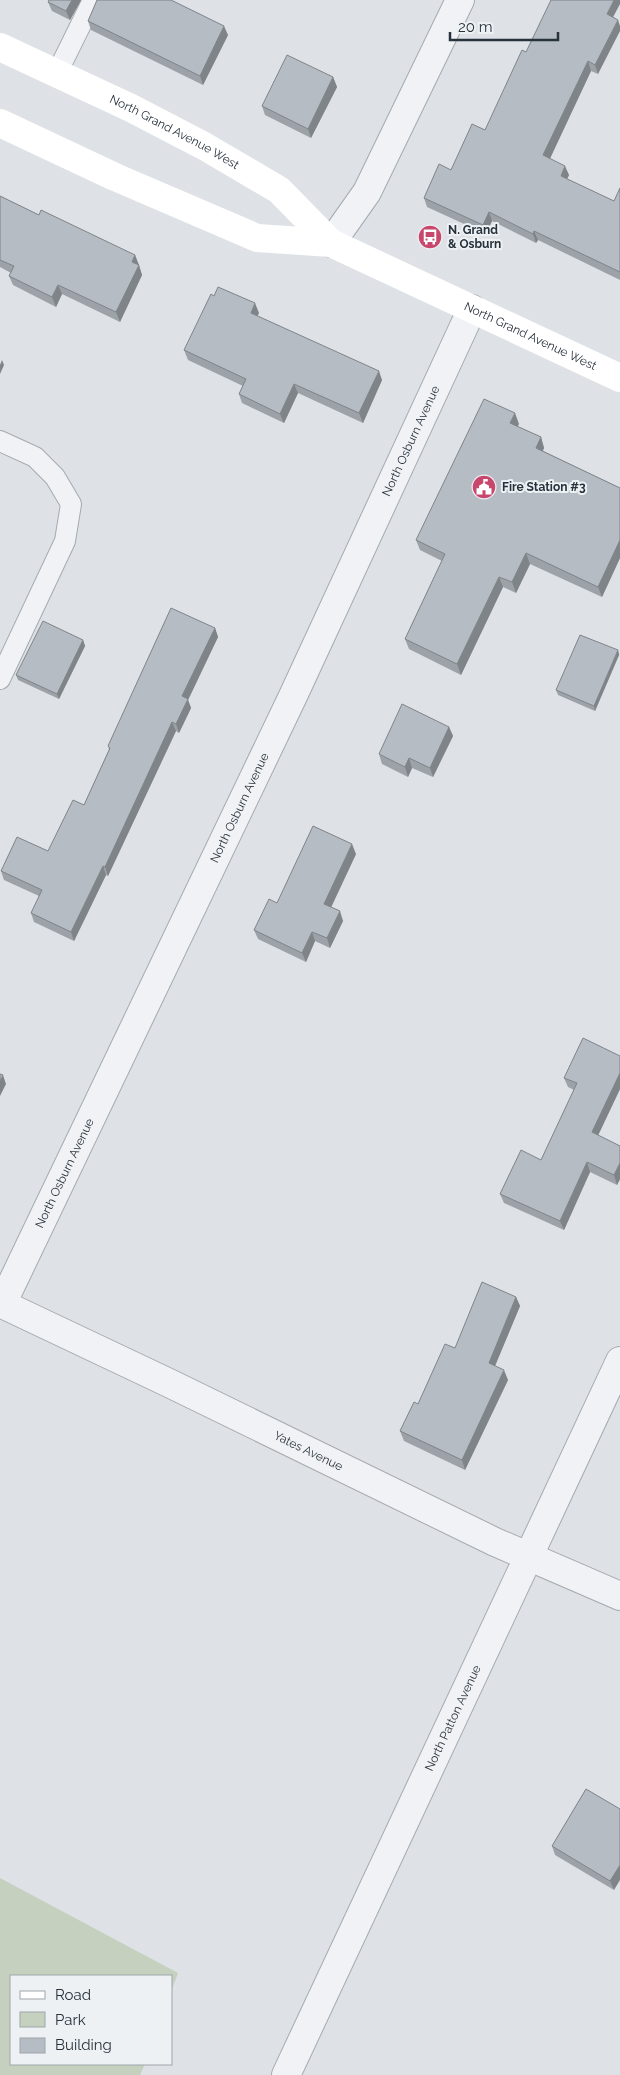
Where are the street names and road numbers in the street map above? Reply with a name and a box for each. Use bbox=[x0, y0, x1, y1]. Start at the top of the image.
street label: North Grand Avenue West bbox=[107, 92, 242, 172]
street label: North Grand Avenue West bbox=[462, 299, 599, 373]
street label: North Osburn Avenue bbox=[379, 384, 442, 498]
street label: North Osburn Avenue bbox=[207, 751, 272, 865]
street label: North Osburn Avenue bbox=[32, 1116, 97, 1230]
street label: Yates Avenue bbox=[272, 1428, 345, 1474]
street label: North Patton Avenue bbox=[422, 1663, 484, 1773]

